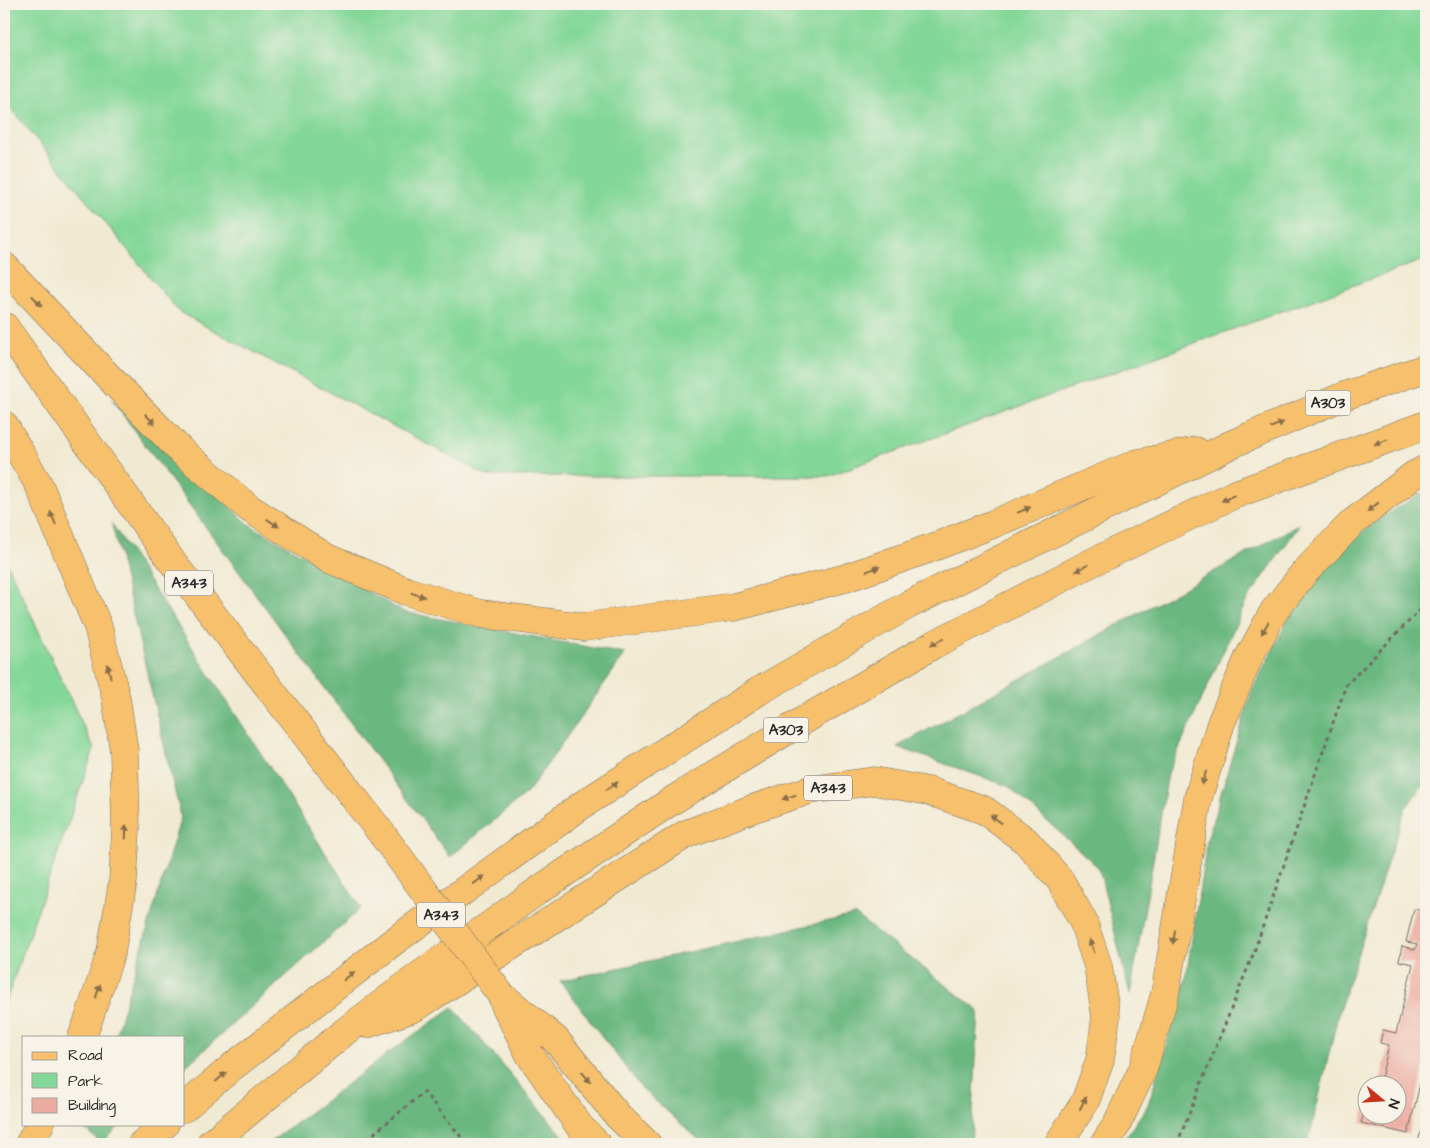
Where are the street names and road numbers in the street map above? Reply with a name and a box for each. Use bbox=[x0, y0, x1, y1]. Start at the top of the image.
road number: A303 bbox=[1306, 390, 1350, 416]
road number: A343 bbox=[165, 570, 213, 596]
road number: A303 bbox=[764, 718, 808, 742]
road number: A343 bbox=[804, 776, 852, 800]
road number: A343 bbox=[417, 902, 465, 928]

